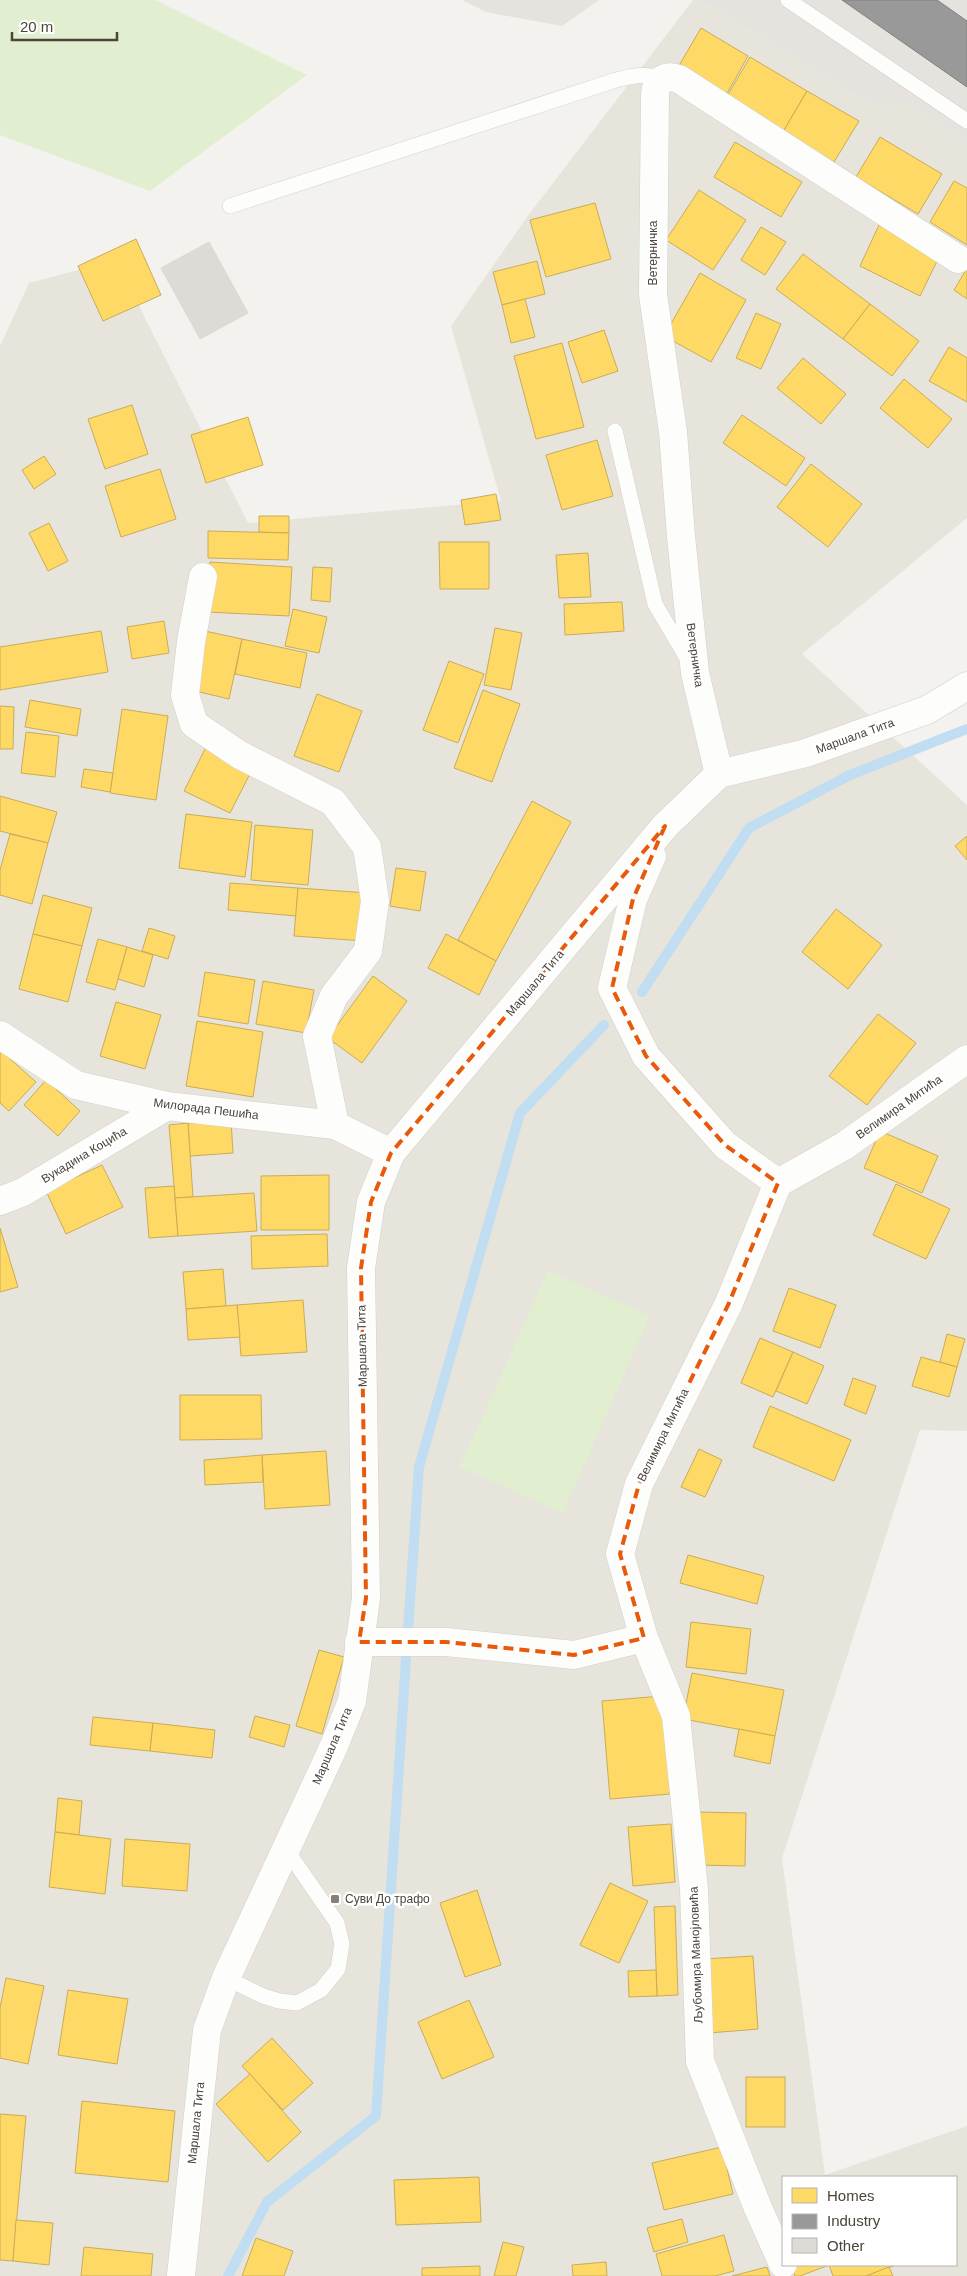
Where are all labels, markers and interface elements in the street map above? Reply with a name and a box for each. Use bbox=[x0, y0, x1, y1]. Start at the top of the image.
scale bar bbox=[12, 10, 118, 42]
text: 20 m bbox=[20, 18, 53, 35]
street label: Ветерничка bbox=[646, 220, 660, 285]
street label: Ветерничка bbox=[684, 622, 706, 688]
street label: Маршала Тита bbox=[814, 715, 896, 757]
street label: Маршала Тита bbox=[503, 947, 567, 1019]
street label: Велимира Митића bbox=[853, 1072, 945, 1142]
street label: Милорада Пешића bbox=[153, 1096, 260, 1122]
street label: Вукадина Коцића bbox=[39, 1124, 129, 1186]
street label: Маршала Тита bbox=[354, 1304, 370, 1387]
street label: Велимира Митића bbox=[634, 1386, 692, 1484]
street label: Маршала Тита bbox=[309, 1705, 355, 1787]
street label: Љубомира Манојловића bbox=[687, 1886, 705, 2024]
place label: Суви До трафо bbox=[345, 1892, 430, 1906]
marker: Суви До трафо bbox=[329, 1893, 341, 1905]
street label: Маршала Тита bbox=[185, 2081, 207, 2165]
legend bbox=[782, 2176, 957, 2266]
text: Homes bbox=[827, 2187, 875, 2204]
text: Industry bbox=[827, 2212, 881, 2229]
text: Other bbox=[827, 2237, 865, 2254]

